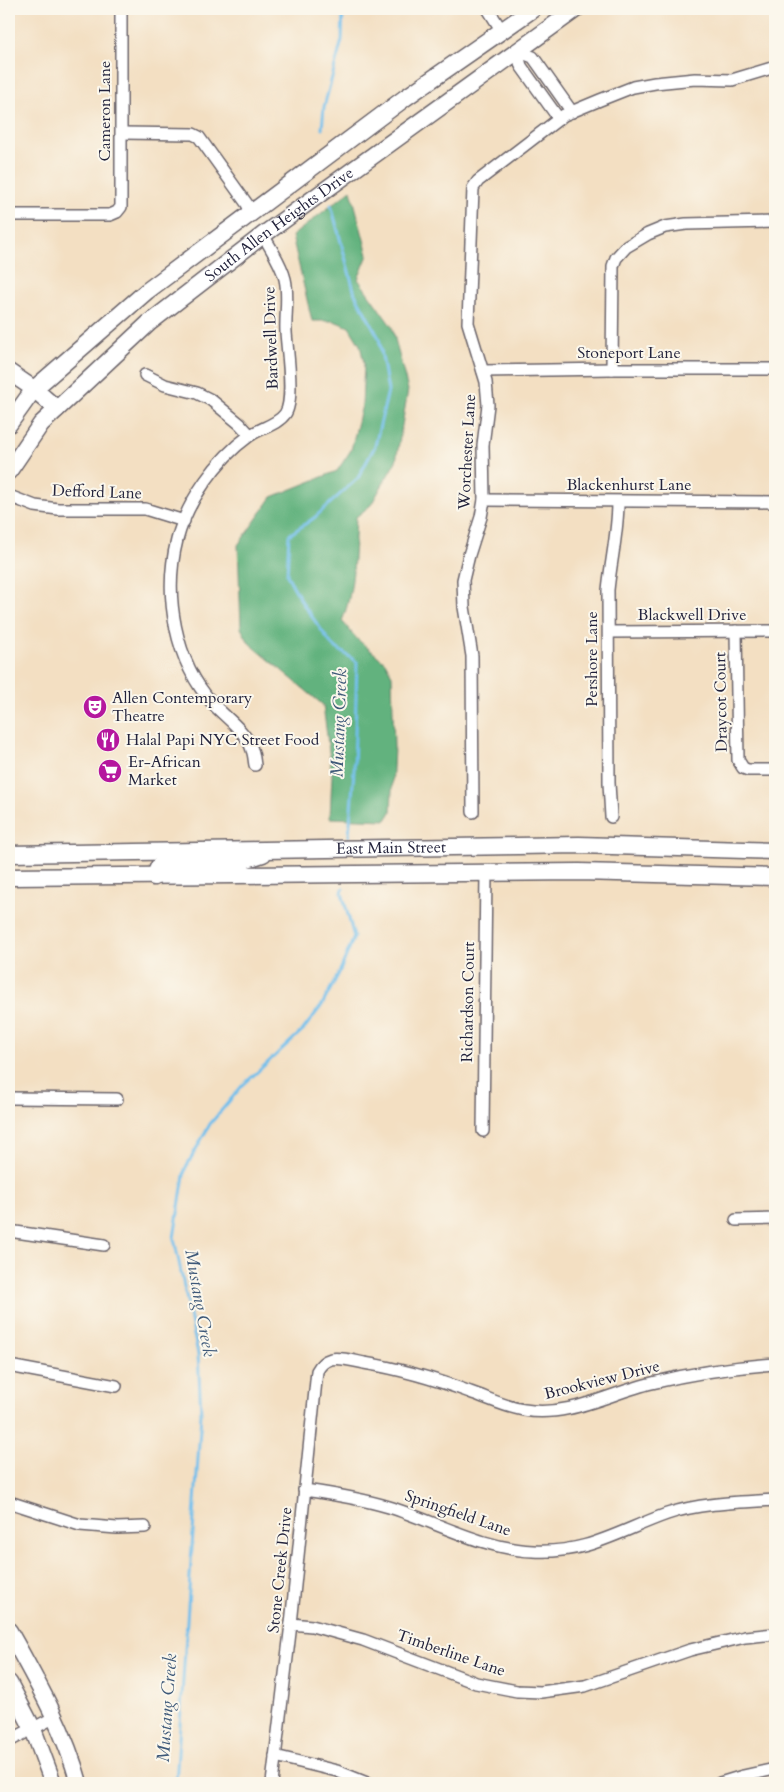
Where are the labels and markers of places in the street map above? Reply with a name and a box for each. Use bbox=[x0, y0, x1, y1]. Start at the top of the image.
place label: Allen Contemporary Theatre bbox=[112, 687, 253, 727]
theatre icon: Allen Contemporary Theatre bbox=[82, 694, 108, 720]
restaurant icon: Halal Papi NYC Street Food bbox=[95, 727, 121, 753]
place label: Halal Papi NYC Street Food bbox=[126, 729, 320, 751]
place label: Er-African Market bbox=[128, 751, 201, 791]
supermarket icon: Er-African Market bbox=[97, 758, 123, 784]

